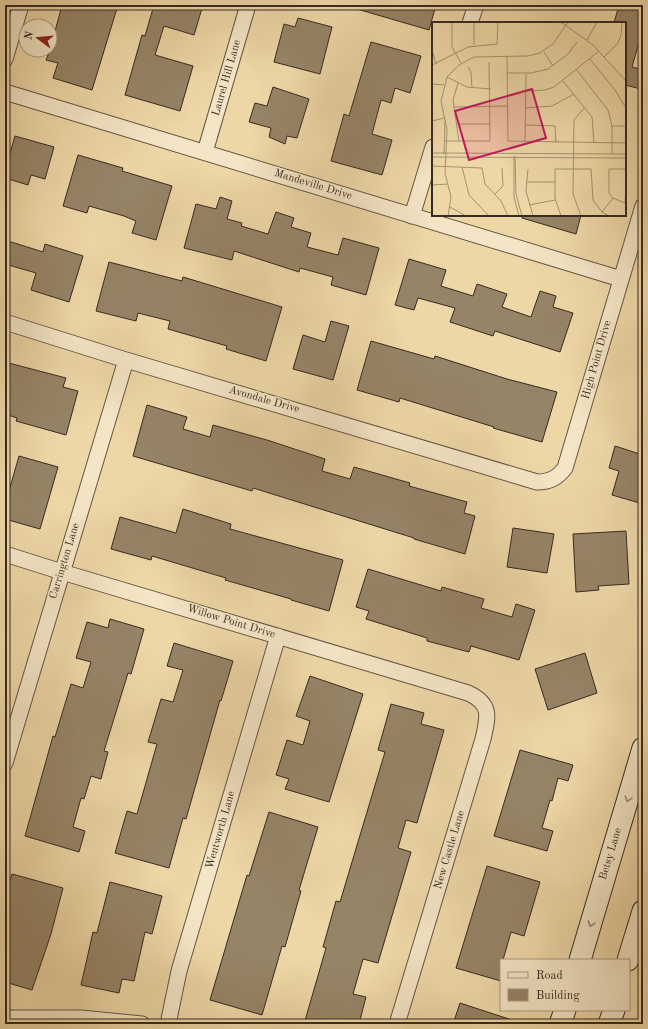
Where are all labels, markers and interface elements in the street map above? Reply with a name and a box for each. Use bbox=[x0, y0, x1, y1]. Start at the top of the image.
north arrow bbox=[18, 18, 58, 58]
inset map bbox=[432, 22, 626, 216]
text: N bbox=[23, 30, 36, 41]
street label: Laurel Hill Lane bbox=[211, 39, 243, 117]
street label: Mandeville Drive bbox=[273, 168, 353, 202]
street label: High Point Drive bbox=[581, 319, 613, 401]
street label: Avondale Drive bbox=[227, 385, 301, 415]
street label: Carrington Lane bbox=[48, 522, 82, 600]
street label: Willow Point Drive bbox=[186, 603, 276, 641]
street label: Wentworth Lane bbox=[205, 790, 237, 870]
one-way arrow bbox=[624, 795, 633, 802]
street label: New Castle Lane bbox=[433, 809, 467, 891]
street label: Betsy Lane bbox=[598, 827, 624, 881]
one-way arrow bbox=[587, 920, 596, 927]
legend bbox=[500, 959, 630, 1011]
text: Road bbox=[536, 970, 563, 982]
text: Building bbox=[536, 990, 580, 1002]

